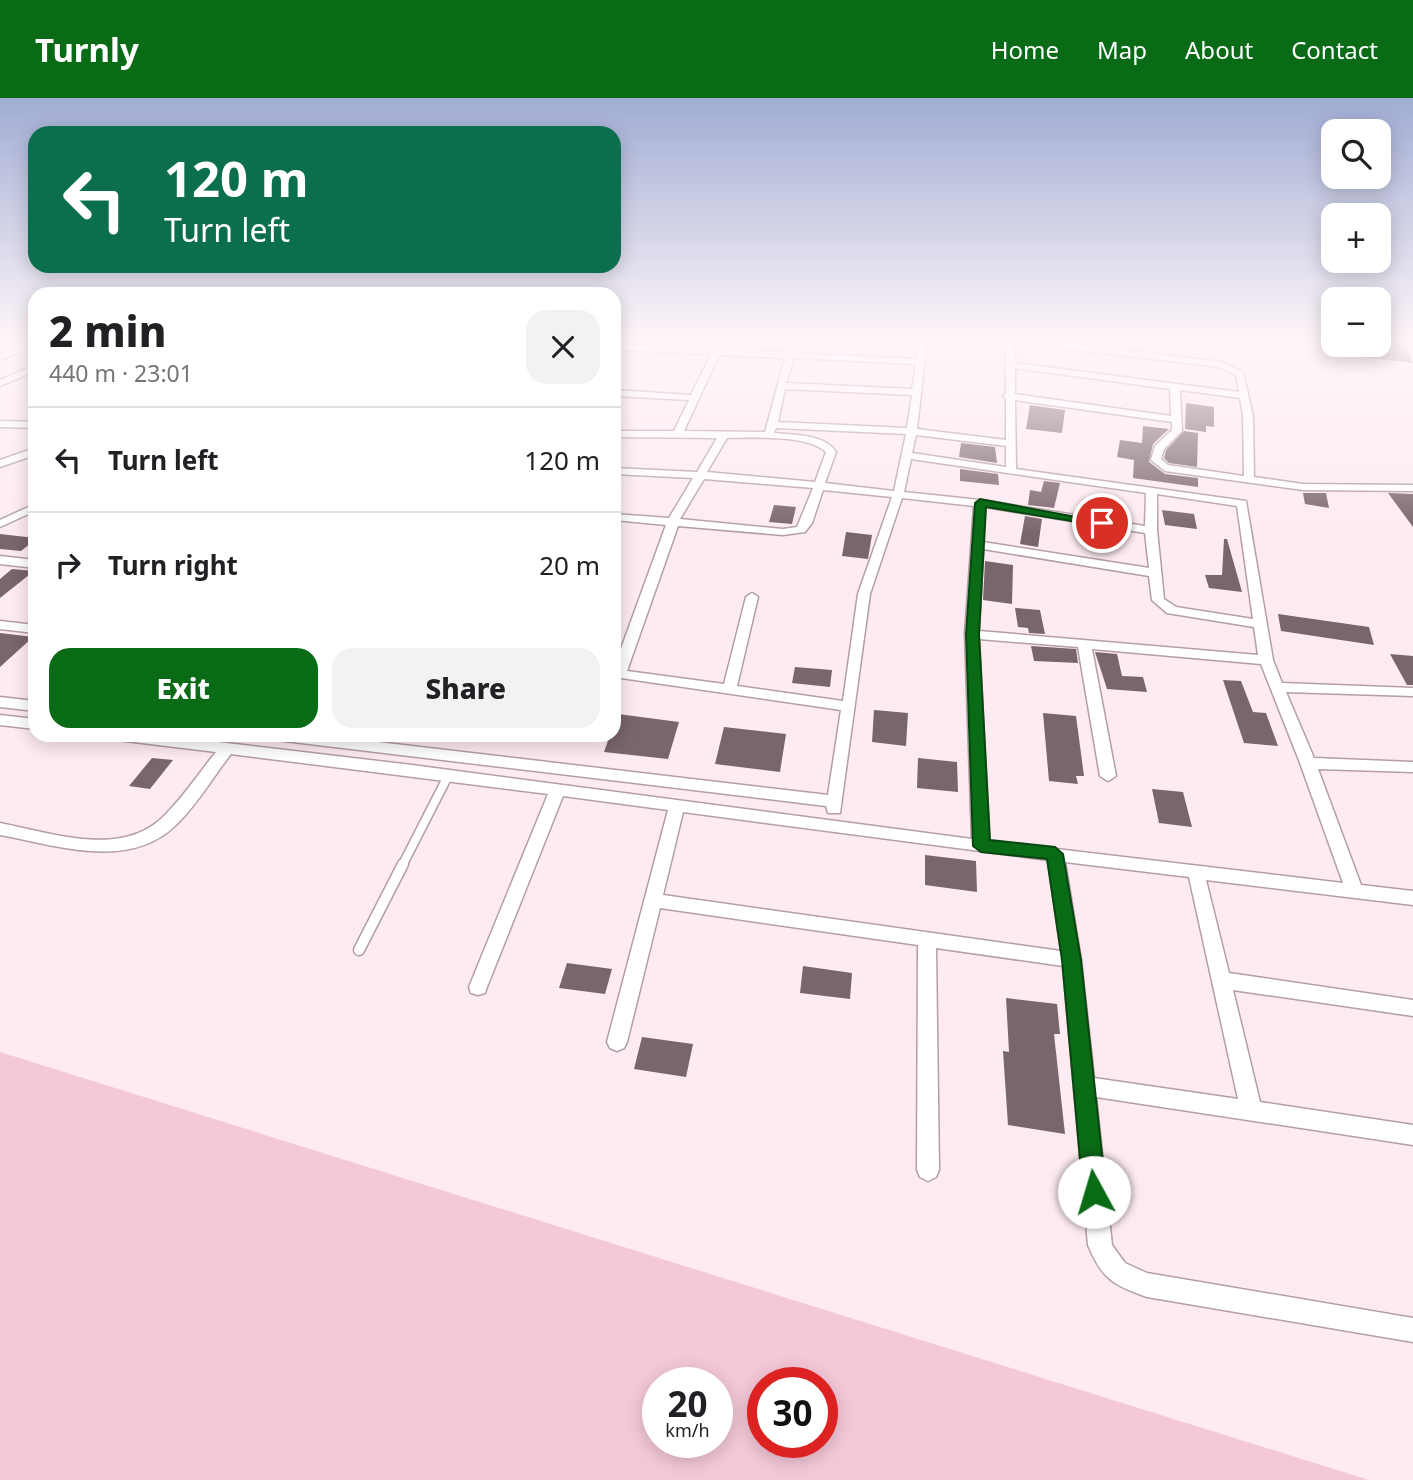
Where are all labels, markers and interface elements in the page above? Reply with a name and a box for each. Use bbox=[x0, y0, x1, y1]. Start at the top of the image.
text: Turnly bbox=[35, 27, 139, 72]
text: Home bbox=[991, 33, 1059, 66]
text: Map bbox=[1097, 33, 1147, 66]
text: About bbox=[1185, 33, 1253, 66]
text: Contact bbox=[1291, 33, 1378, 66]
map controls bbox=[1321, 119, 1391, 357]
button: search bbox=[1321, 119, 1391, 189]
text: 120 m bbox=[164, 145, 309, 211]
icon: left bbox=[49, 154, 140, 245]
button: + bbox=[1321, 203, 1391, 273]
text: Turn left bbox=[164, 208, 290, 251]
button: − bbox=[1321, 287, 1391, 357]
text: 2 min bbox=[49, 302, 166, 359]
button: close bbox=[526, 310, 600, 384]
text: 440 m · 23:01 bbox=[49, 357, 193, 389]
icon: left bbox=[49, 441, 87, 479]
text: Turn left bbox=[108, 442, 219, 478]
text: 120 m bbox=[524, 442, 600, 478]
pin bbox=[1072, 493, 1132, 553]
icon: arrive bbox=[1083, 504, 1121, 542]
icon: right bbox=[49, 546, 87, 584]
text: Turn right bbox=[108, 547, 238, 583]
text: 20 m bbox=[539, 547, 600, 583]
button: Exit bbox=[49, 648, 318, 728]
button: Share bbox=[332, 648, 600, 728]
position arrow bbox=[1057, 1155, 1131, 1229]
speed limit sign: 30 bbox=[747, 1367, 838, 1458]
text: 20 bbox=[667, 1380, 708, 1427]
text: km/h bbox=[665, 1418, 710, 1442]

